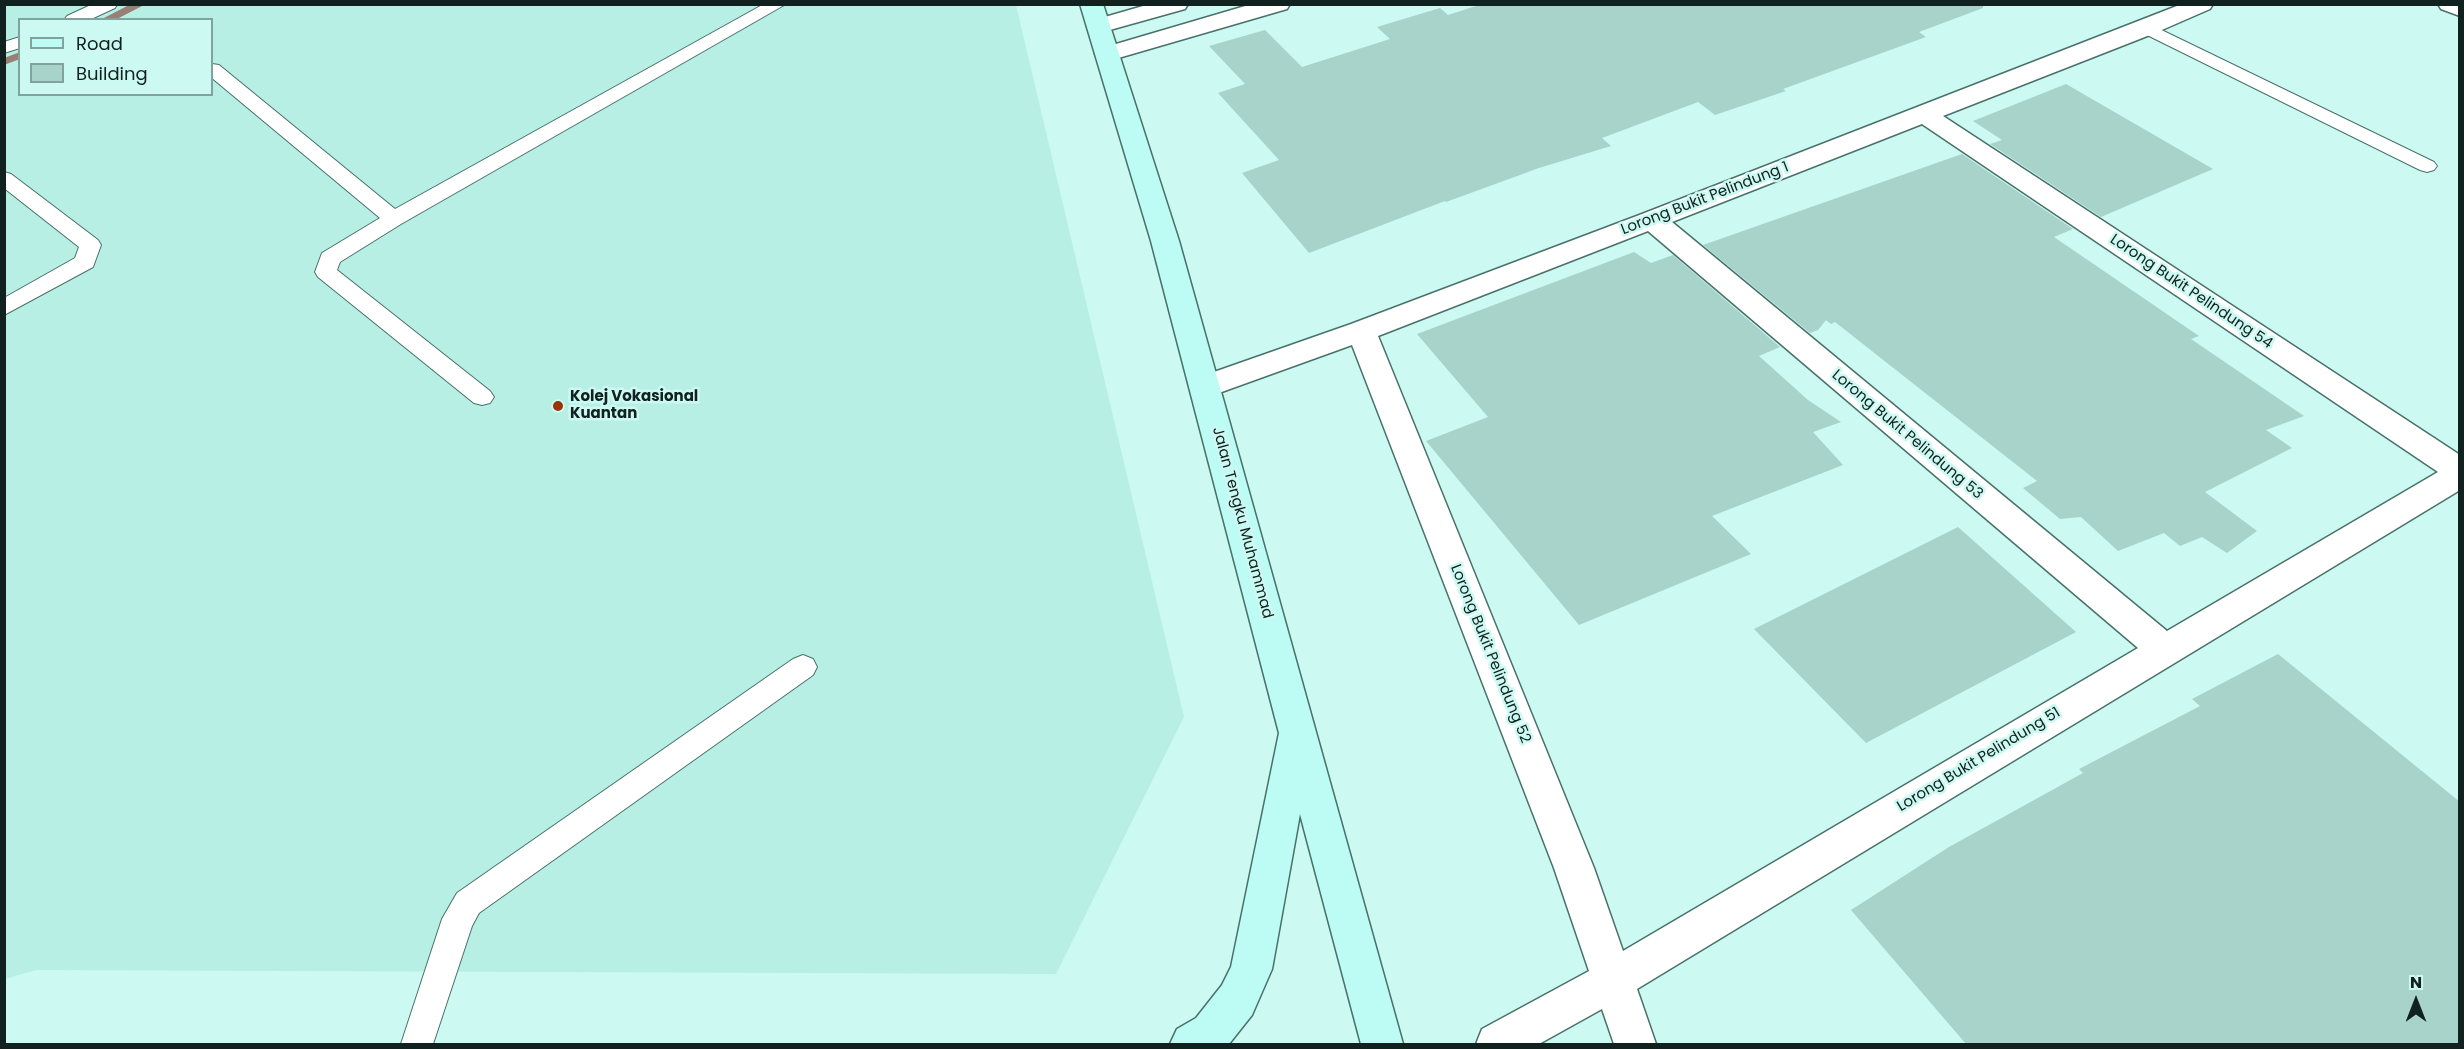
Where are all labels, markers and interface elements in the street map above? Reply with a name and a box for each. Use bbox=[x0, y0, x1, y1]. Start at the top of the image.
legend bbox=[18, 18, 213, 96]
text: Road bbox=[76, 31, 123, 56]
text: Building bbox=[76, 61, 148, 86]
street label: Lorong Bukit Pelindung 1 bbox=[1619, 159, 1791, 239]
street label: Lorong Bukit Pelindung 54 bbox=[2106, 231, 2276, 353]
street label: Lorong Bukit Pelindung 53 bbox=[1828, 367, 1986, 503]
place label: Kolej Vokasional Kuantan bbox=[570, 388, 698, 423]
marker: Kolej Vokasional Kuantan bbox=[551, 399, 565, 413]
street label: Jalan Tengku Muhammad bbox=[1208, 425, 1276, 621]
street label: Lorong Bukit Pelindung 52 bbox=[1446, 562, 1534, 746]
street label: Lorong Bukit Pelindung 51 bbox=[1894, 704, 2064, 816]
north arrow bbox=[2386, 971, 2446, 1031]
text: N bbox=[2410, 971, 2422, 994]

